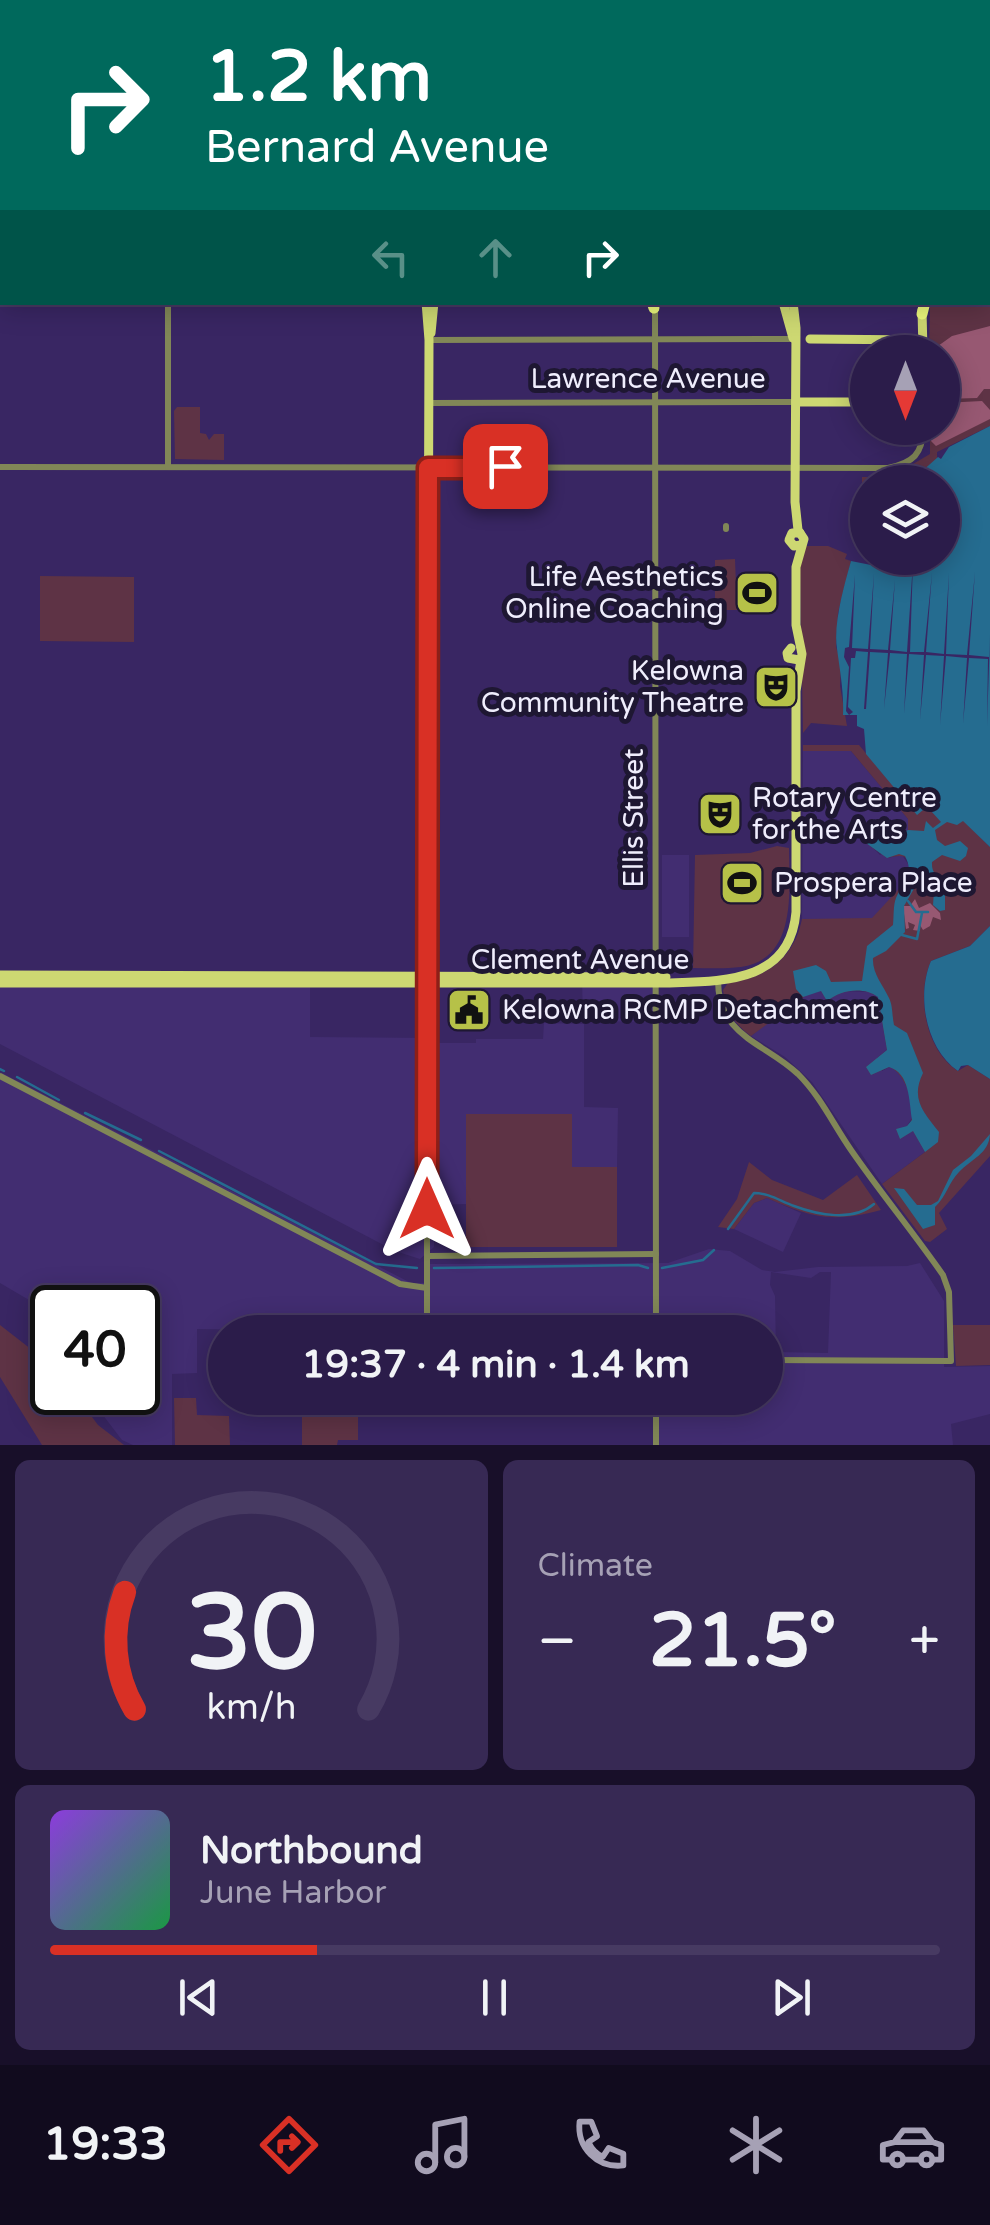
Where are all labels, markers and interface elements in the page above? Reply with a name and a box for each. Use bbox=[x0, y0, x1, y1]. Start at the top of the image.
text: 1.2 km bbox=[205, 36, 432, 120]
icon: right bbox=[40, 40, 170, 170]
text: Bernard Avenue bbox=[205, 121, 549, 175]
icon: left bbox=[363, 230, 418, 285]
icon: ahead bbox=[468, 230, 523, 285]
icon: right bbox=[573, 230, 628, 285]
north arrow bbox=[850, 335, 960, 445]
map controls bbox=[850, 335, 960, 575]
street label: Lawrence Avenue bbox=[530, 362, 766, 396]
pin bbox=[463, 424, 548, 509]
icon: arrive bbox=[478, 439, 533, 494]
button: layers bbox=[850, 465, 960, 575]
place label: Life Aesthetics Online Coaching bbox=[505, 560, 724, 626]
sports icon: Life Aesthetics Online Coaching bbox=[734, 570, 780, 616]
place label: Kelowna Community Theatre bbox=[481, 654, 744, 720]
theatre icon: Kelowna Community Theatre bbox=[753, 664, 799, 710]
street label: Ellis Street bbox=[617, 748, 651, 888]
place label: Rotary Centre for the Arts bbox=[752, 781, 937, 847]
theatre icon: Rotary Centre for the Arts bbox=[697, 791, 743, 837]
sports icon: Prospera Place bbox=[719, 860, 765, 906]
place label: Prospera Place bbox=[774, 866, 973, 900]
street label: Clement Avenue bbox=[471, 943, 689, 977]
public building icon: Kelowna RCMP Detachment bbox=[446, 987, 492, 1033]
place label: Kelowna RCMP Detachment bbox=[502, 993, 879, 1027]
position arrow bbox=[375, 1157, 479, 1261]
speed limit sign: 40 bbox=[30, 1285, 160, 1415]
text: 19:37 · 4 min · 1.4 km bbox=[301, 1342, 690, 1388]
text: Climate bbox=[538, 1547, 653, 1585]
text: 30 bbox=[186, 1572, 317, 1697]
text: 21.5° bbox=[649, 1596, 837, 1686]
text: − bbox=[538, 1609, 577, 1675]
text: + bbox=[909, 1609, 940, 1675]
text: km/h bbox=[206, 1686, 296, 1729]
text: Northbound bbox=[200, 1828, 423, 1874]
text: June Harbor bbox=[200, 1874, 387, 1912]
icon: previous bbox=[171, 1970, 226, 2025]
icon: pause bbox=[467, 1970, 522, 2025]
icon: next bbox=[764, 1970, 819, 2025]
icon: directions bbox=[254, 2110, 324, 2180]
icon: music bbox=[409, 2110, 479, 2180]
icon: phone bbox=[565, 2110, 635, 2180]
icon: climate bbox=[721, 2110, 791, 2180]
icon: car bbox=[877, 2110, 947, 2180]
text: 19:33 bbox=[43, 2118, 168, 2172]

